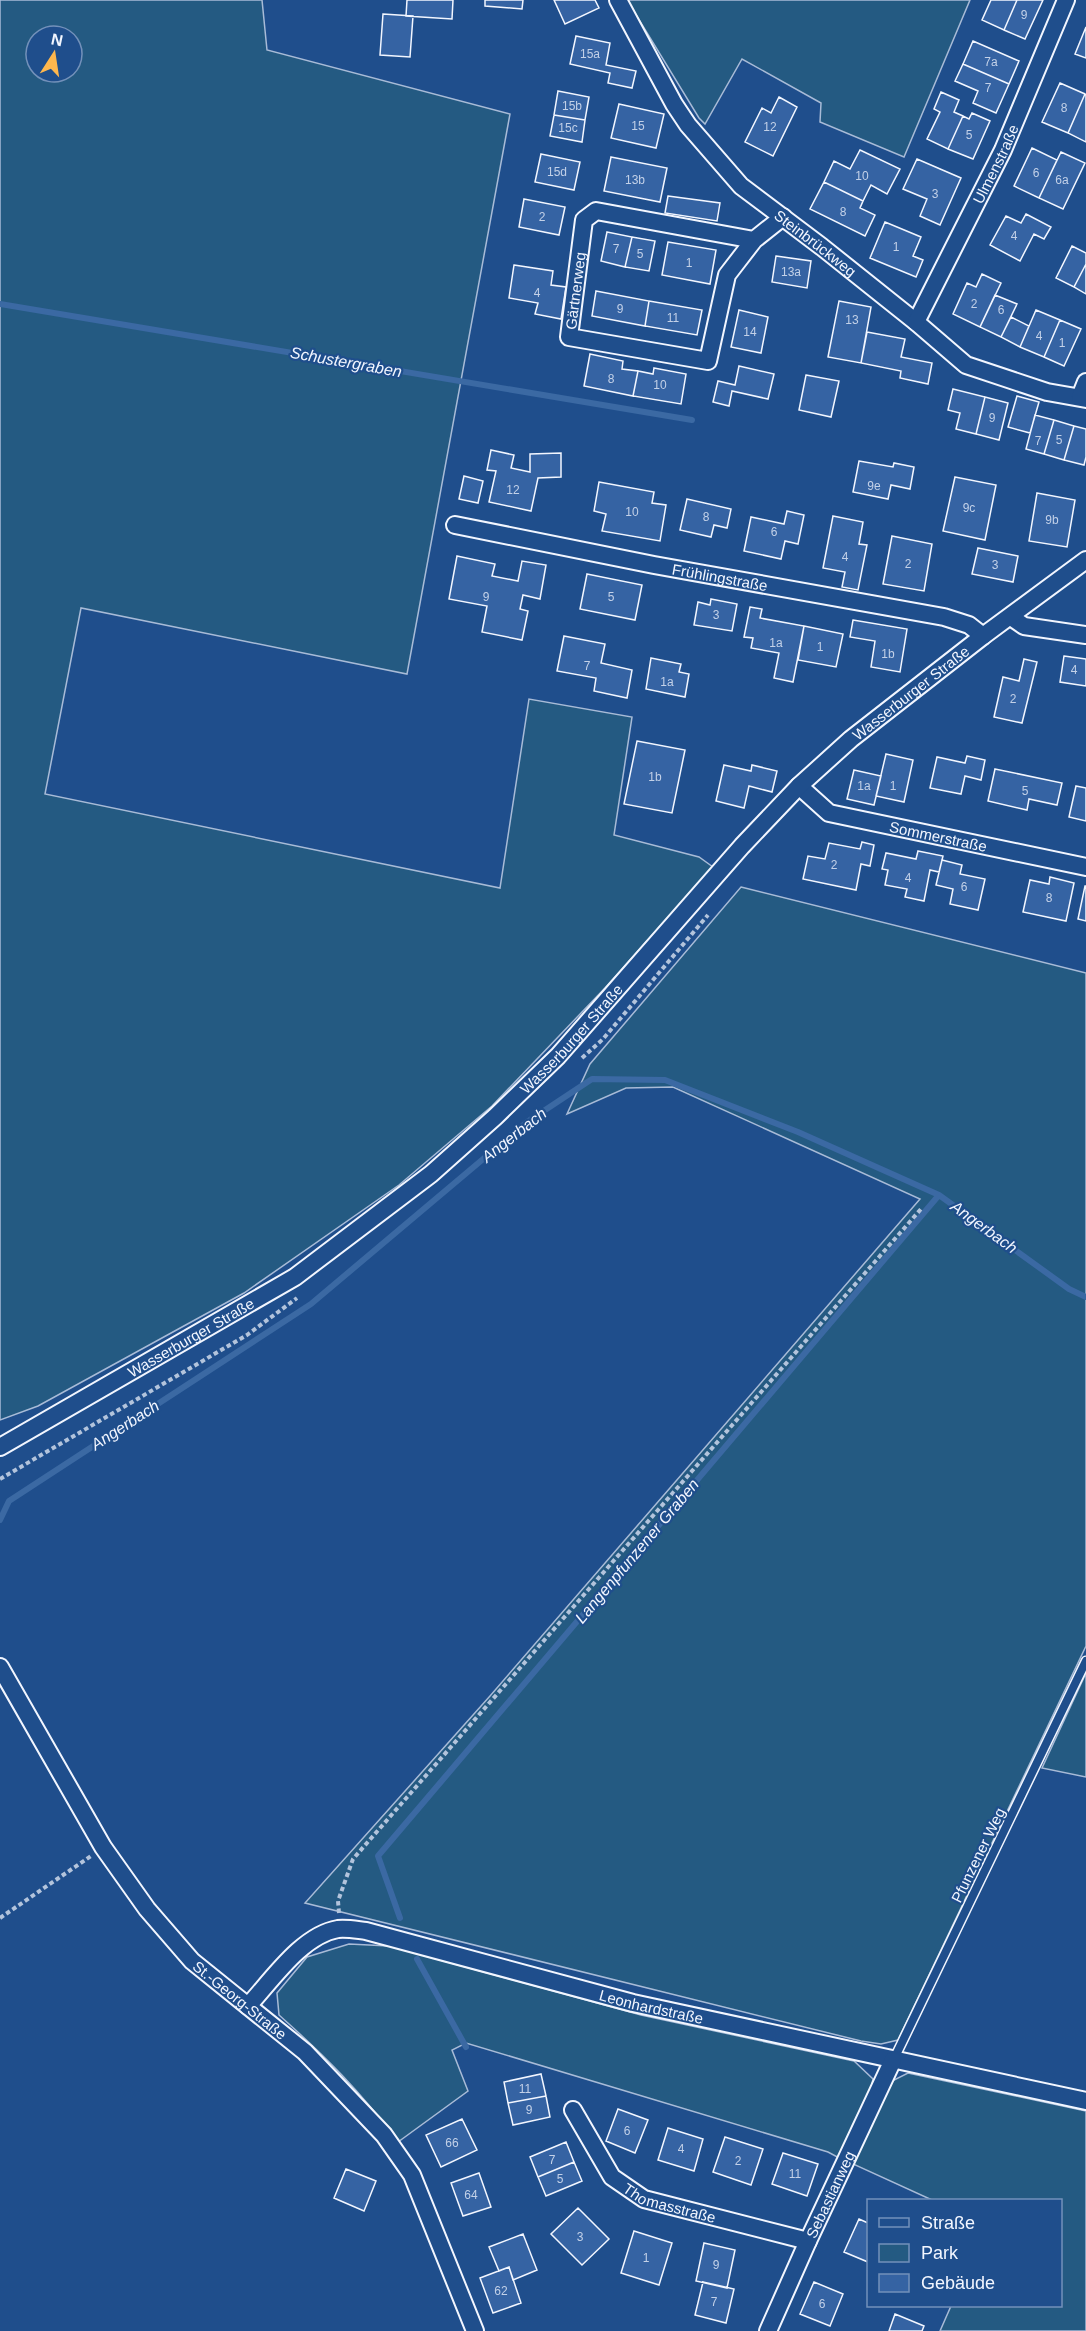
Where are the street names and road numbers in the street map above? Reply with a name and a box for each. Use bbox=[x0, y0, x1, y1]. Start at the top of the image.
street label: Ulmenstraße bbox=[969, 122, 1021, 206]
street label: Steinbrückweg bbox=[772, 206, 860, 280]
street label: Gärtnerweg bbox=[562, 251, 588, 331]
street label: Frühlingstraße bbox=[671, 560, 769, 594]
street label: Wasserburger Straße bbox=[849, 642, 972, 743]
street label: Sommerstraße bbox=[888, 817, 989, 854]
street label: Wasserburger Straße bbox=[516, 980, 626, 1097]
street label: Wasserburger Straße bbox=[124, 1294, 257, 1380]
street label: Pfunzener Weg bbox=[948, 1805, 1008, 1905]
street label: St.-Georg-Straße bbox=[190, 1957, 290, 2042]
street label: Leonhardstraße bbox=[598, 1986, 705, 2026]
street label: Sebastianweg bbox=[802, 2148, 858, 2241]
street label: Thomasstraße bbox=[620, 2179, 718, 2226]

